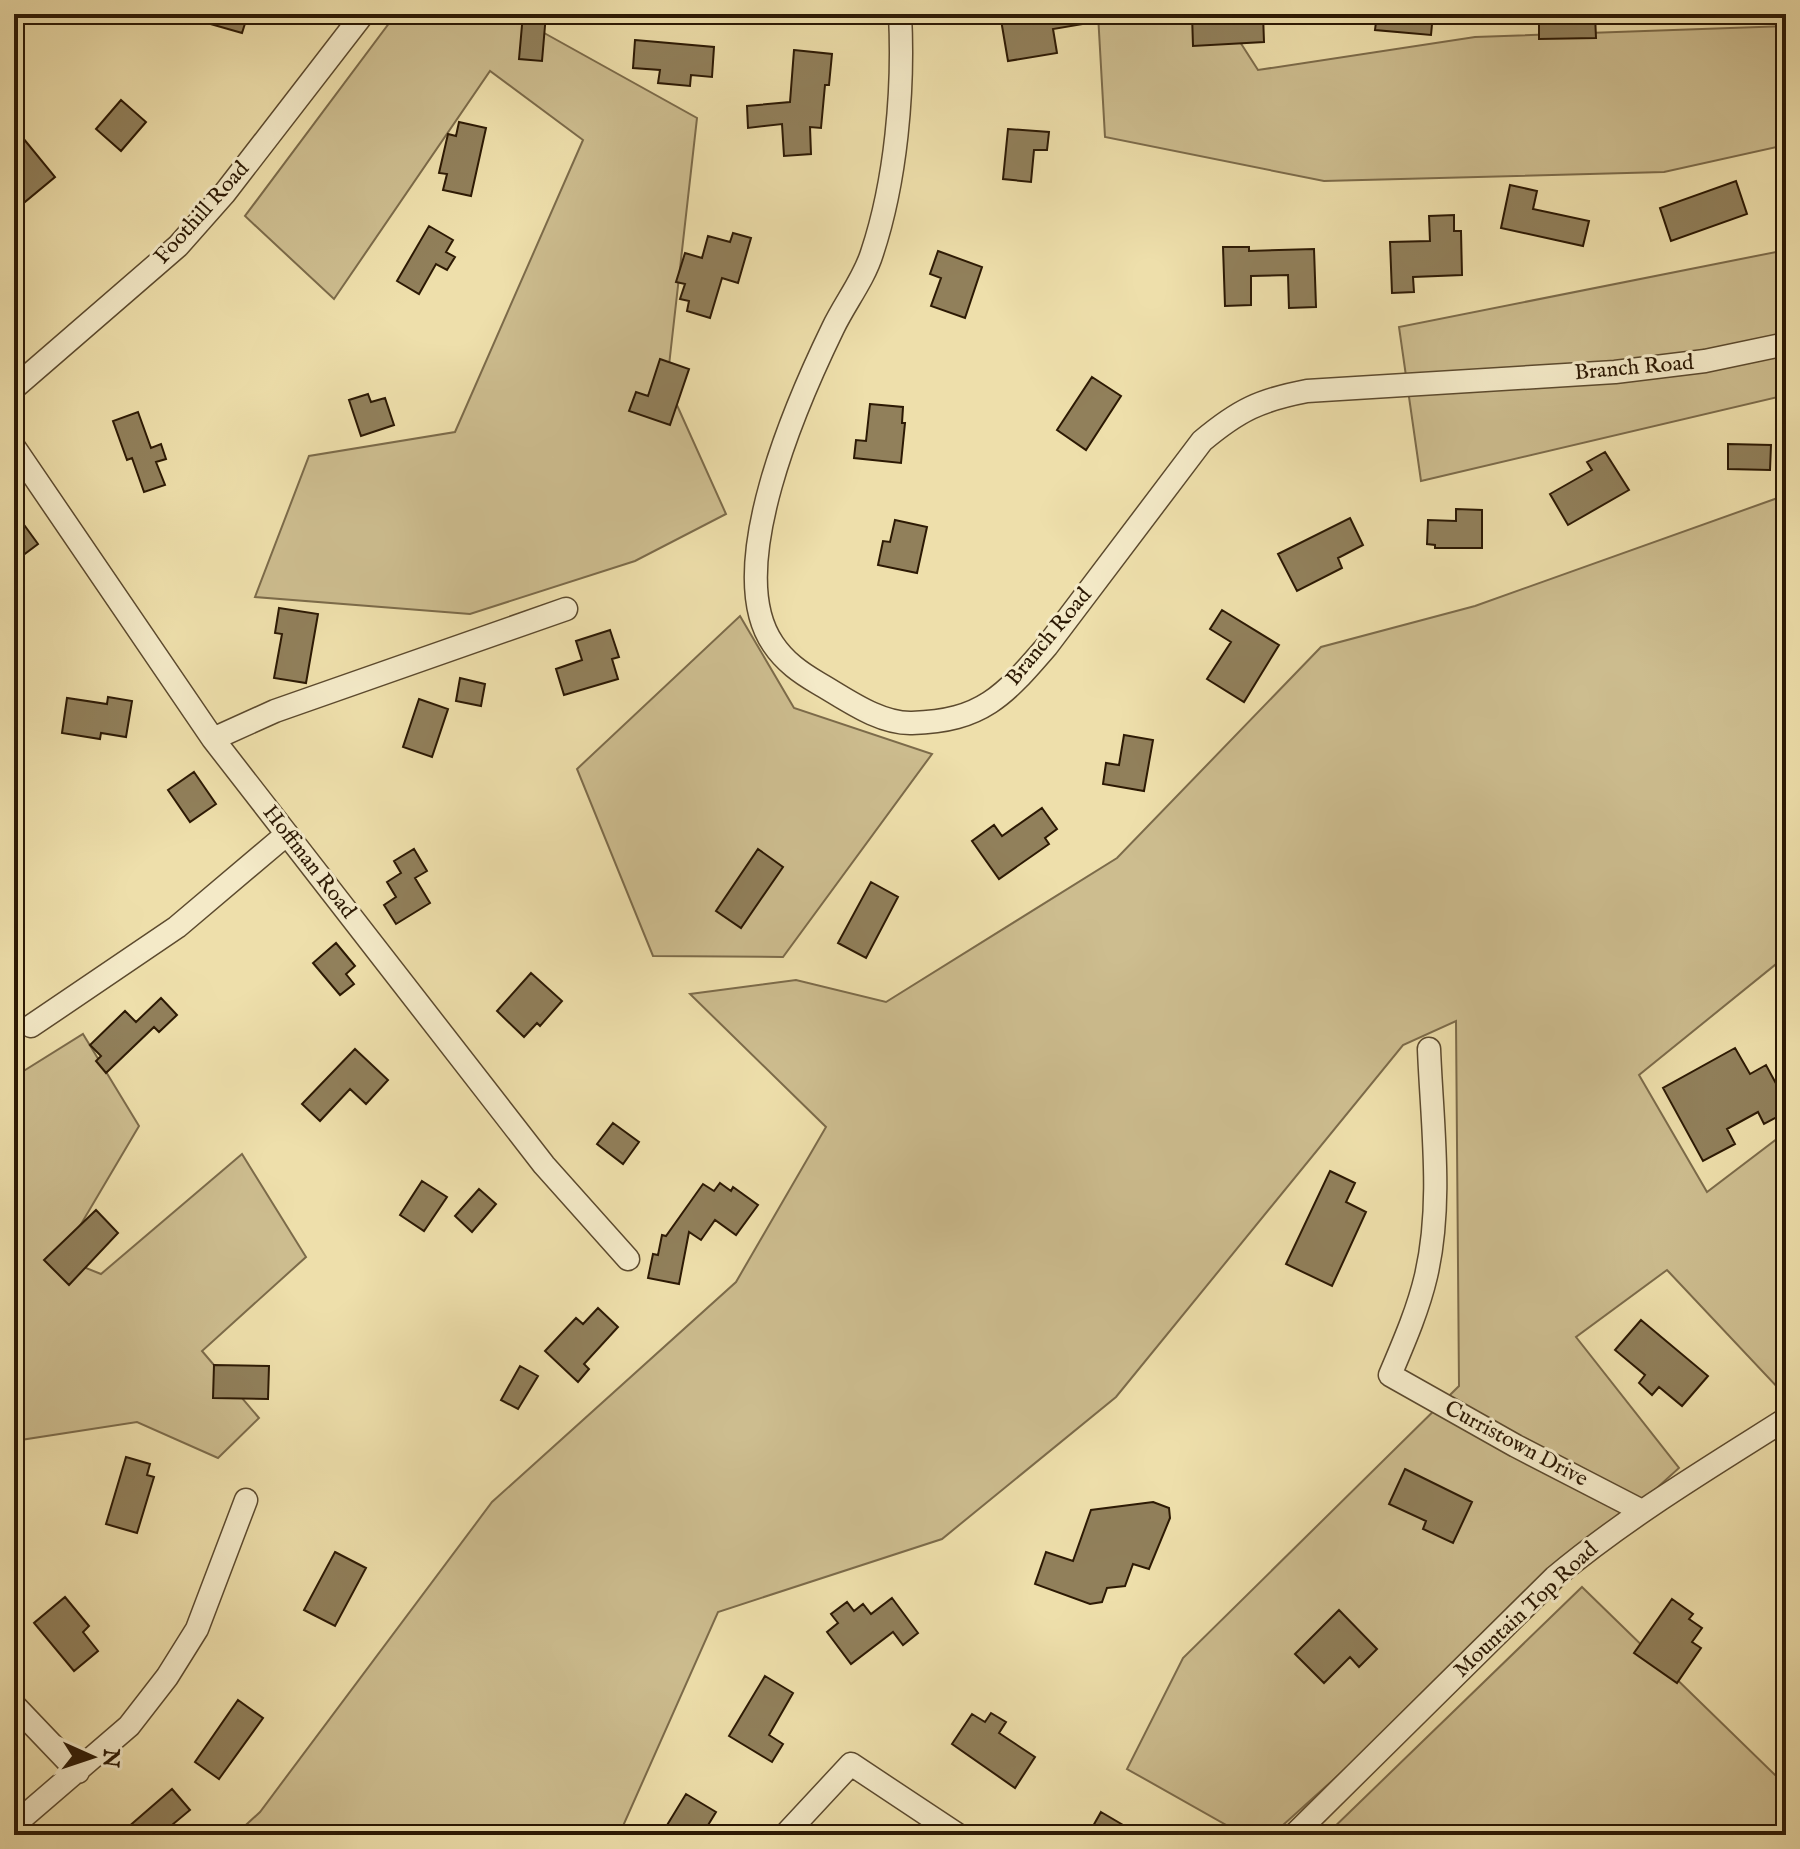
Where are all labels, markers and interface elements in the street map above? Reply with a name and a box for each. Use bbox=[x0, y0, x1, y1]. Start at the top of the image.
street label: Foothill Road bbox=[148, 155, 256, 270]
street label: Branch Road bbox=[1573, 349, 1695, 387]
street label: Branch Road bbox=[1000, 582, 1098, 692]
street label: Hoffman Road bbox=[256, 800, 362, 925]
street label: Curristown Drive bbox=[1440, 1394, 1592, 1494]
street label: Mountain Top Road bbox=[1448, 1536, 1604, 1684]
north arrow bbox=[52, 1717, 132, 1797]
text: N bbox=[95, 1747, 125, 1768]

